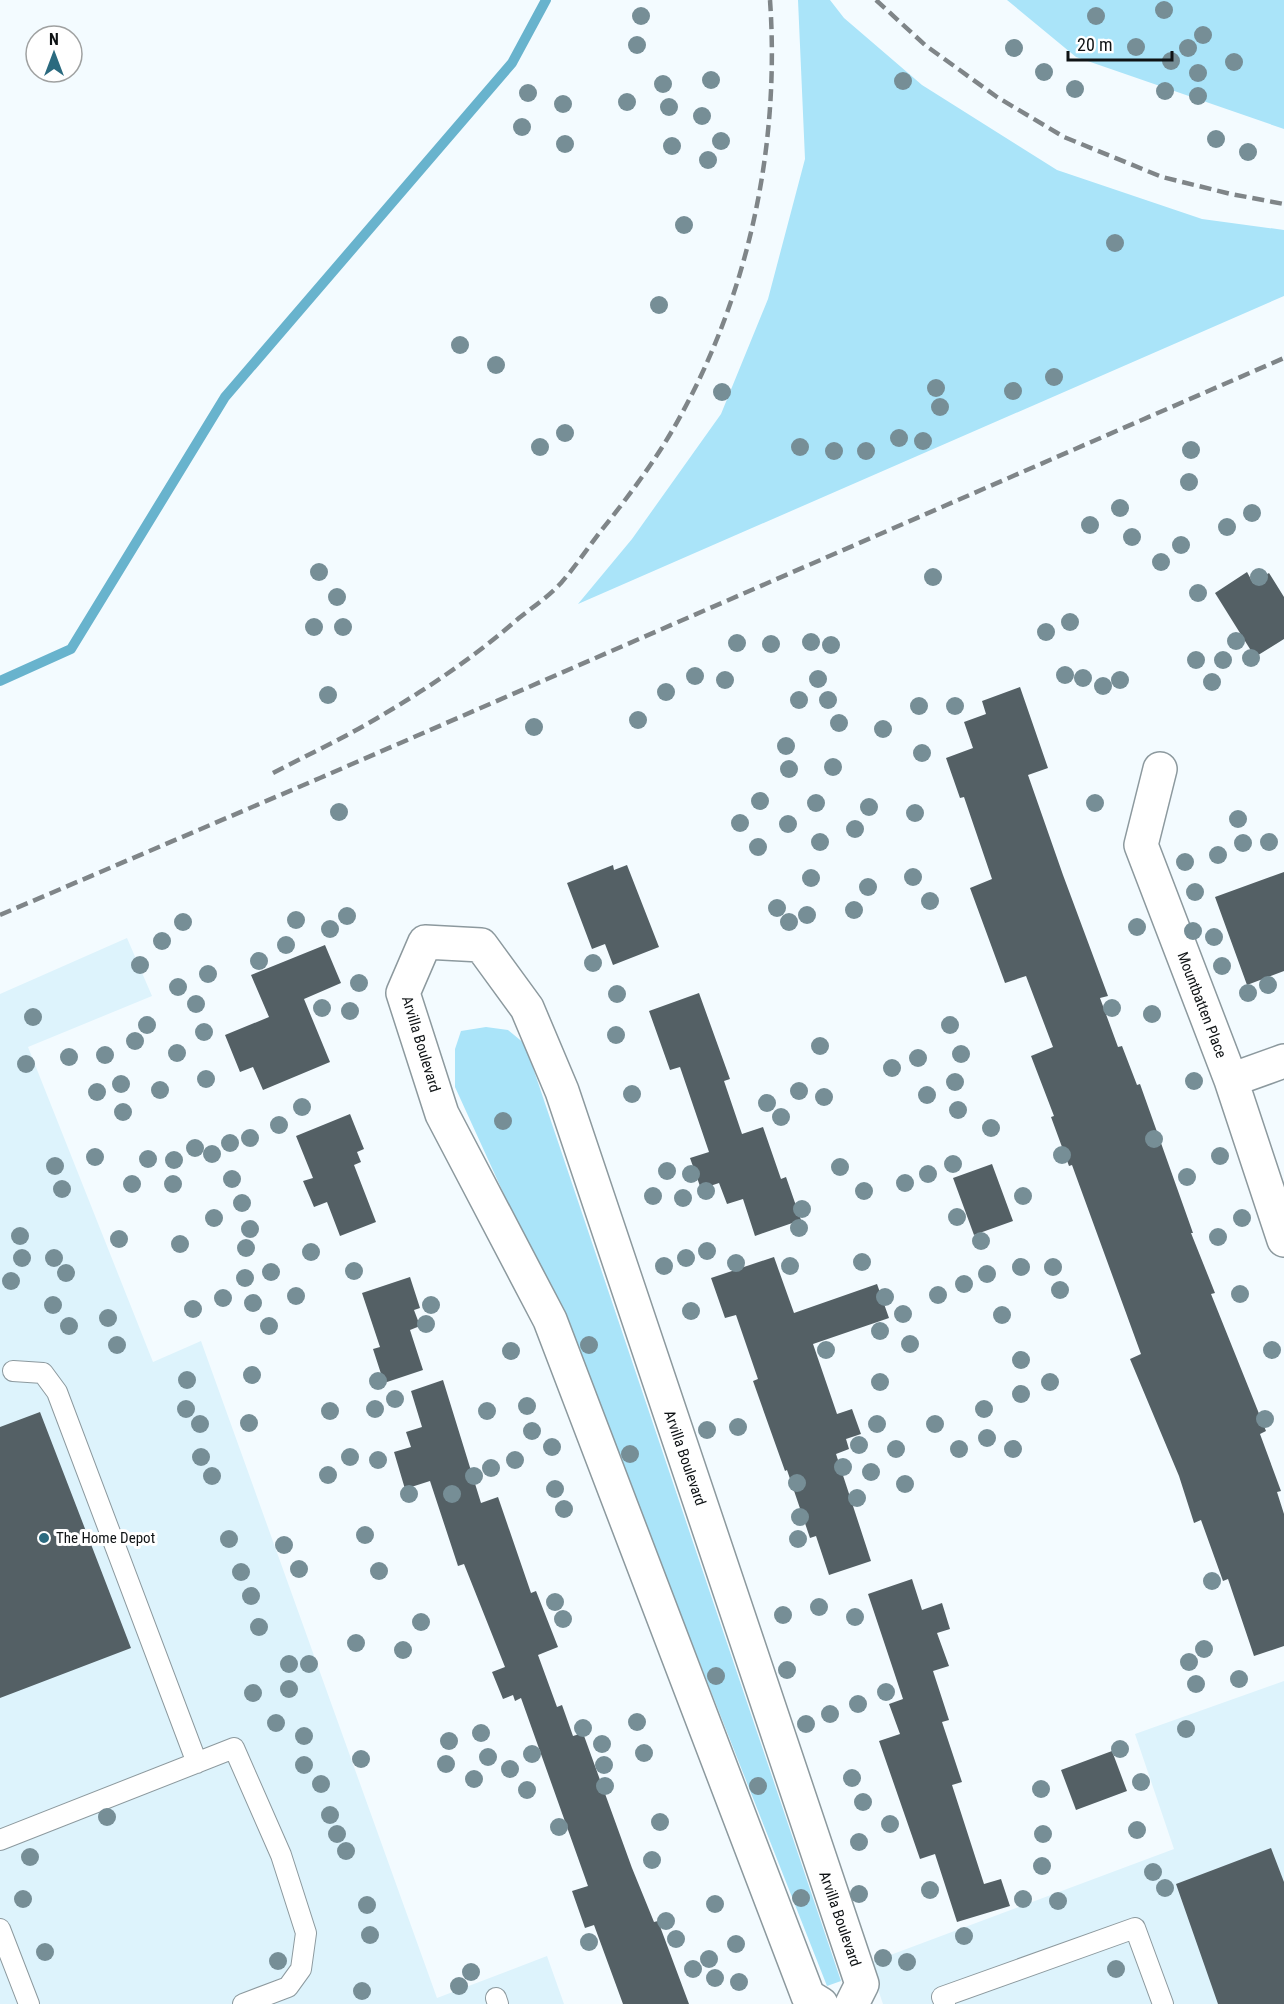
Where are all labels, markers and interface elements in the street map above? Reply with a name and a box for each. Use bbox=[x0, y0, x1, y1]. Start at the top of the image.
north arrow bbox=[24, 24, 84, 84]
scale bar bbox=[1068, 24, 1172, 62]
text: N bbox=[49, 30, 59, 49]
text: 20 m bbox=[1077, 34, 1112, 55]
street label: Mountbatten Place bbox=[1174, 950, 1230, 1060]
street label: Arvilla Boulevard bbox=[398, 994, 444, 1094]
street label: Arvilla Boulevard bbox=[660, 1408, 710, 1508]
place label: The Home Depot bbox=[56, 1529, 155, 1547]
marker: The Home Depot bbox=[37, 1531, 51, 1545]
street label: Arvilla Boulevard bbox=[815, 1869, 865, 1969]

